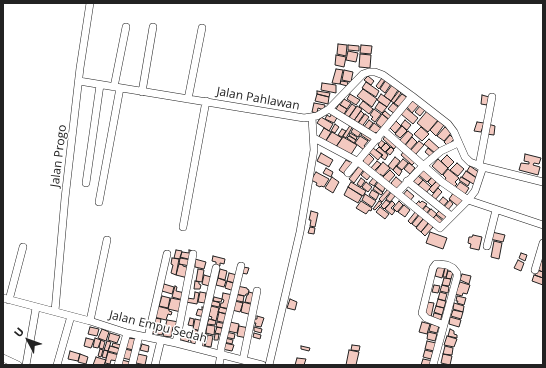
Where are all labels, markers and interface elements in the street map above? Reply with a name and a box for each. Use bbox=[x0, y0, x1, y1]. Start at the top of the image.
street label: Jalan Pahlawan bbox=[215, 85, 301, 113]
street label: Jalan Progo bbox=[48, 124, 70, 188]
street label: Jalan Empu Sedah bbox=[108, 308, 208, 346]
north arrow bbox=[8, 320, 48, 360]
text: U bbox=[10, 324, 27, 340]

